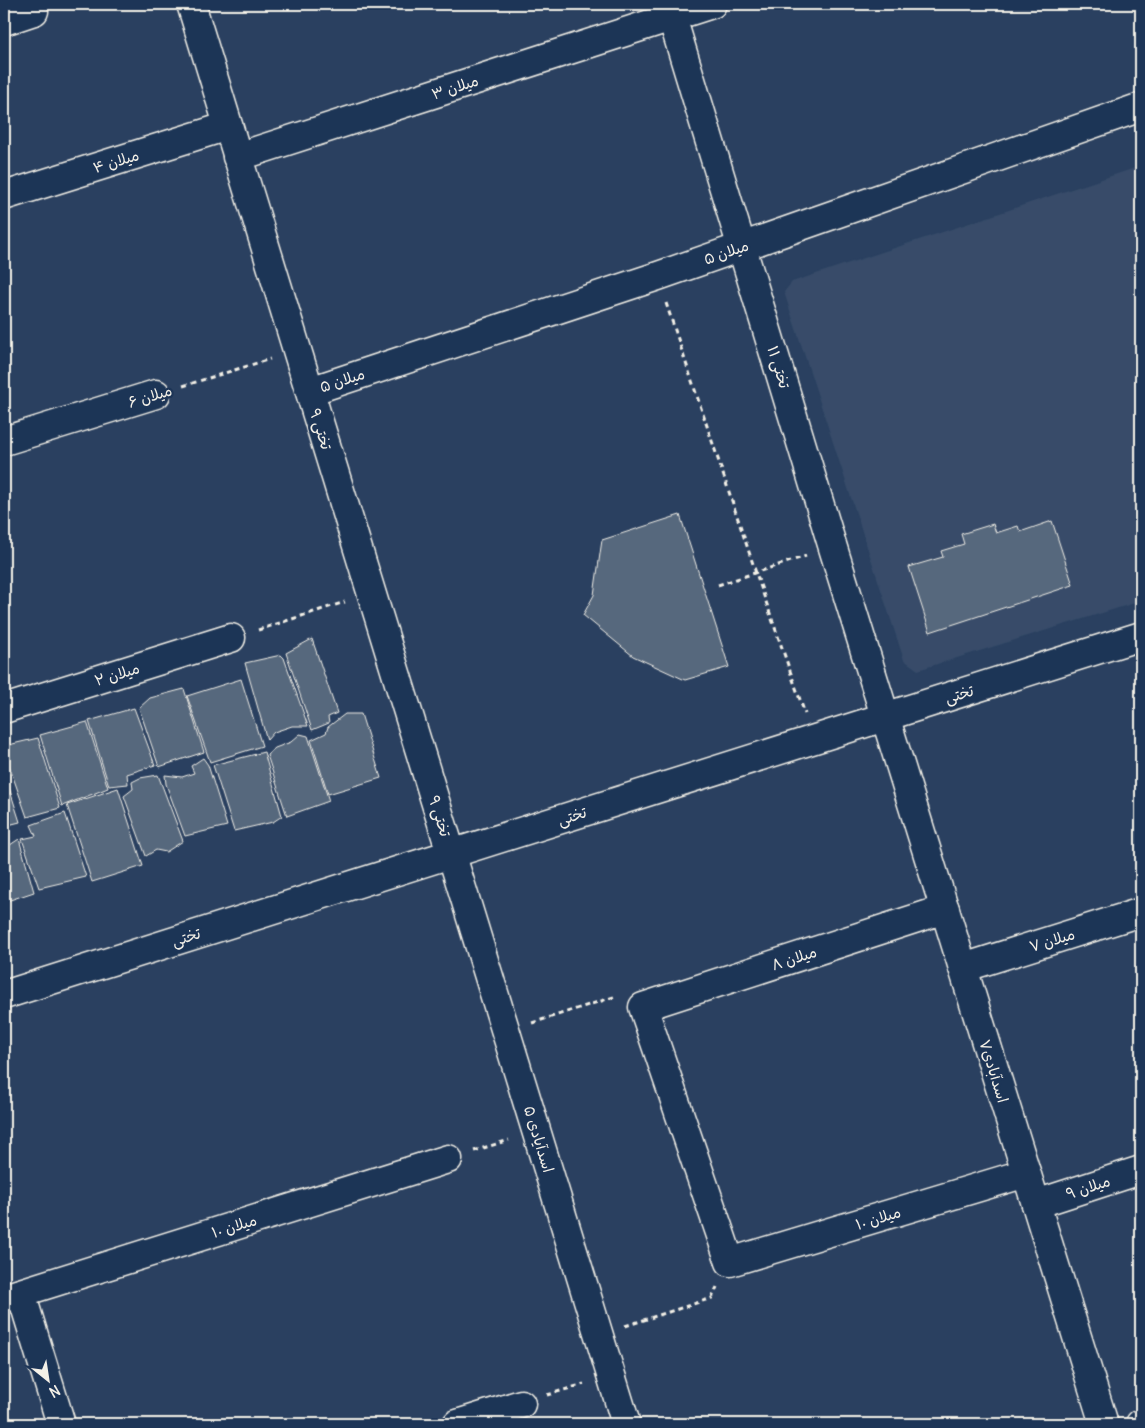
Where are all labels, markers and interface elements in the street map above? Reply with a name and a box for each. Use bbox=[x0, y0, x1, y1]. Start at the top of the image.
street label: میلان ۳ bbox=[429, 71, 481, 103]
street label: میلان ۴ bbox=[91, 145, 141, 177]
street label: میلان ۵ bbox=[701, 235, 751, 269]
street label: تختی ۱۱ bbox=[763, 343, 795, 392]
street label: میلان ۵ bbox=[317, 364, 367, 396]
street label: میلان ۶ bbox=[126, 380, 174, 412]
street label: تختی ۹ bbox=[305, 406, 336, 453]
street label: میلان ۲ bbox=[92, 658, 142, 690]
street label: تختی bbox=[942, 680, 977, 708]
street label: تختی ۹ bbox=[424, 793, 455, 840]
street label: تختی bbox=[555, 802, 590, 830]
street label: تختی bbox=[169, 923, 204, 951]
street label: میلان ۷ bbox=[1027, 924, 1077, 956]
street label: میلان ۸ bbox=[769, 942, 819, 974]
street label: اسدآبادی۷ bbox=[975, 1037, 1013, 1105]
street label: اسدآیادی ۵ bbox=[520, 1103, 558, 1175]
street label: میلان ۹ bbox=[1063, 1171, 1113, 1203]
street label: میلان ۱۰ bbox=[853, 1202, 903, 1234]
street label: میلان ۱۰ bbox=[209, 1210, 259, 1242]
north arrow bbox=[22, 1356, 72, 1406]
text: N bbox=[46, 1381, 63, 1401]

